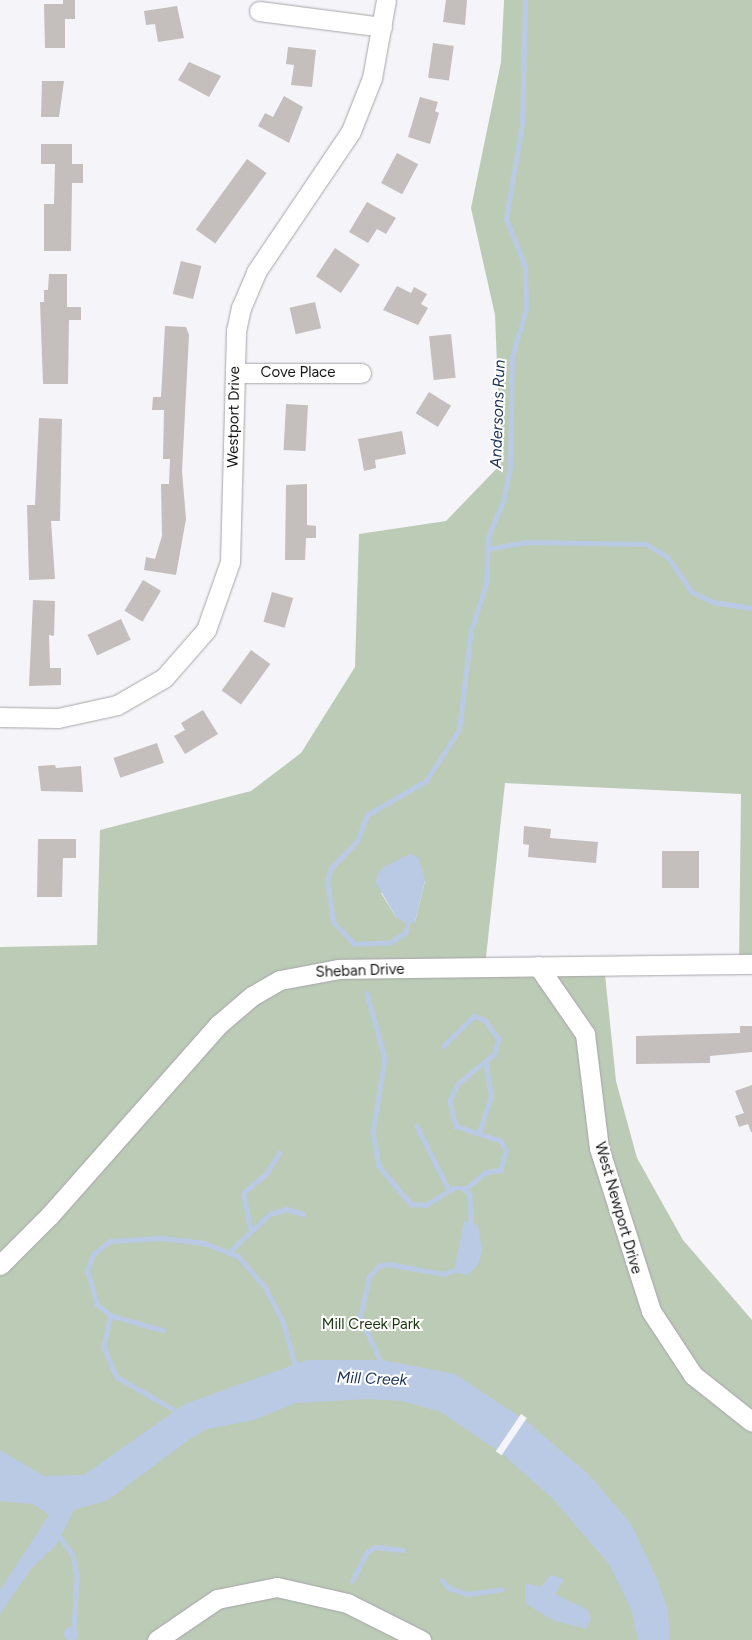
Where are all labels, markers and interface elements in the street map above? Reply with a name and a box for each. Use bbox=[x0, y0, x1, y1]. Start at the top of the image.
water label: Andersons Run bbox=[487, 359, 509, 469]
street label: Cove Place bbox=[261, 364, 335, 382]
street label: Westport Drive bbox=[224, 366, 244, 468]
street label: Sheban Drive bbox=[315, 960, 405, 982]
street label: West Newport Drive bbox=[591, 1140, 645, 1276]
park label: Mill Creek Park bbox=[322, 1316, 420, 1334]
water label: Mill Creek bbox=[336, 1368, 408, 1390]

